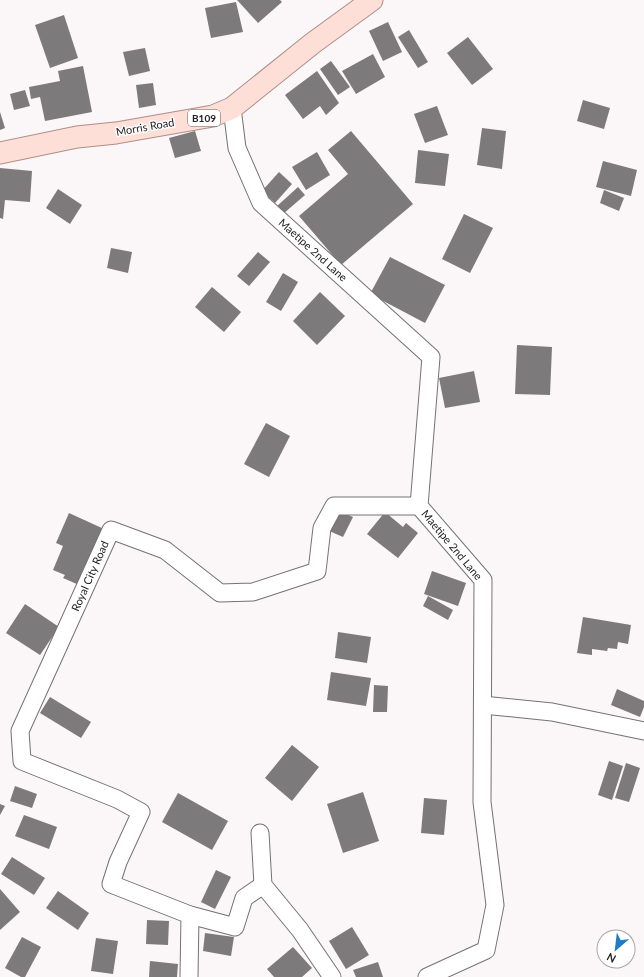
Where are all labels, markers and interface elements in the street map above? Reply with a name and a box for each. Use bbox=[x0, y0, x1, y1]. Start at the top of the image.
road number: B109 bbox=[188, 110, 220, 126]
street label: Morris Road bbox=[115, 115, 175, 138]
street label: Maetipe 2nd Lane bbox=[277, 216, 350, 284]
street label: Maetipe 2nd Lane bbox=[419, 507, 486, 582]
street label: Royal City Road bbox=[68, 539, 111, 613]
north arrow bbox=[596, 929, 636, 969]
text: N bbox=[604, 951, 618, 966]

